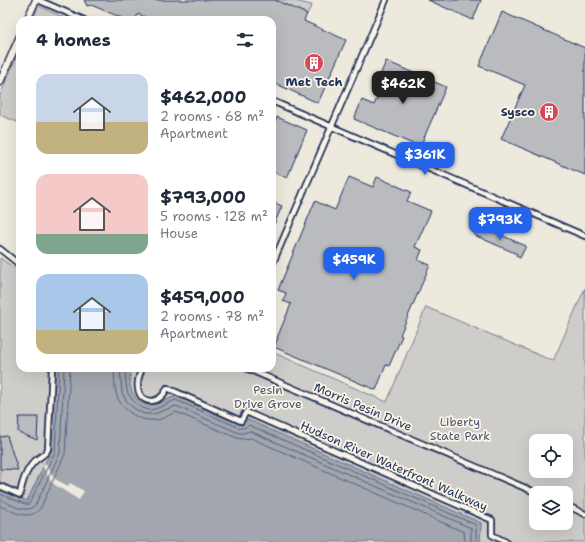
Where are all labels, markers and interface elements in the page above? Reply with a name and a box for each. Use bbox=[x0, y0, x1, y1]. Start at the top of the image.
text: 4 homes bbox=[36, 29, 111, 51]
icon: filters bbox=[234, 29, 256, 51]
building icon: Met Tech bbox=[303, 52, 325, 74]
pin: $462K bbox=[375, 71, 431, 105]
place label: Met Tech bbox=[286, 74, 342, 90]
text: $462K bbox=[381, 75, 425, 92]
text: $462,000 bbox=[160, 86, 246, 108]
icon: home bbox=[68, 90, 116, 138]
building icon: Sysco bbox=[538, 101, 560, 123]
place label: Sysco bbox=[501, 104, 535, 120]
text: 2 rooms · 68 m² bbox=[160, 108, 264, 125]
text: Apartment bbox=[160, 125, 228, 142]
pin: $361K bbox=[397, 142, 453, 176]
text: $361K bbox=[405, 146, 445, 163]
text: $793,000 bbox=[160, 186, 246, 208]
icon: home bbox=[68, 190, 116, 238]
pin: $793K bbox=[472, 207, 528, 241]
text: 5 rooms · 128 m² bbox=[160, 208, 268, 225]
text: $793K bbox=[478, 211, 522, 228]
text: House bbox=[160, 225, 198, 242]
pin: $459K bbox=[326, 247, 382, 281]
text: $459K bbox=[332, 251, 376, 268]
text: $459,000 bbox=[160, 286, 245, 308]
icon: home bbox=[68, 290, 116, 338]
text: 2 rooms · 78 m² bbox=[160, 308, 264, 325]
text: Apartment bbox=[160, 325, 228, 342]
street label: Morris Pesin Drive bbox=[311, 379, 415, 435]
park label: Pesin Drive Grove bbox=[234, 382, 302, 412]
park label: Liberty State Park bbox=[430, 414, 490, 444]
street label: Hudson River Waterfront Walkway bbox=[298, 417, 490, 515]
map controls bbox=[529, 434, 573, 530]
button: locate bbox=[529, 434, 573, 478]
button: layers bbox=[529, 486, 573, 530]

